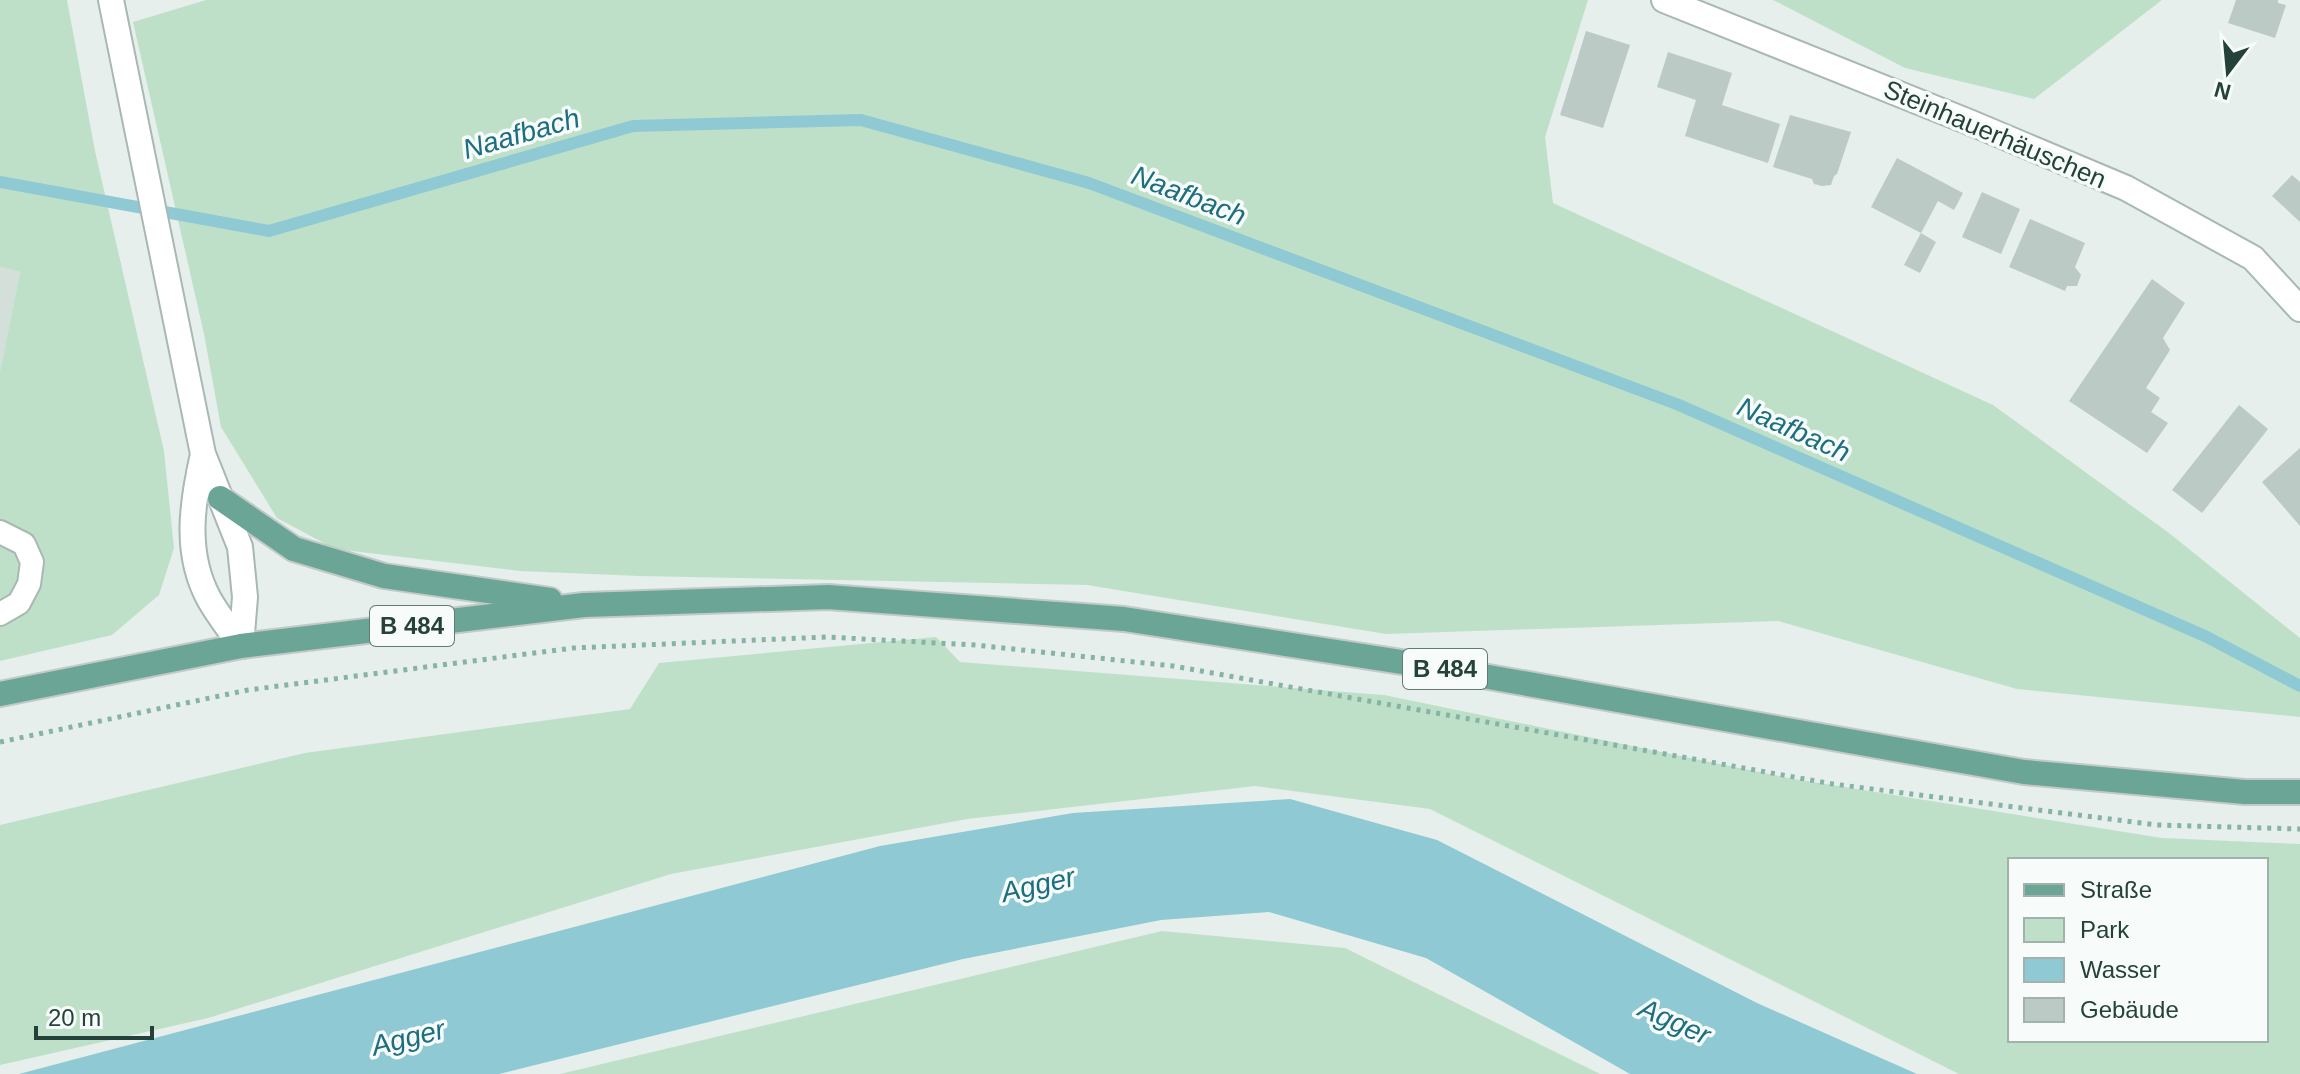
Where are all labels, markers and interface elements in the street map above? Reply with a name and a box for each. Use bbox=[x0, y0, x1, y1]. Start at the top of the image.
north arrow bbox=[2188, 32, 2268, 112]
street label: Steinhauerhäuschen bbox=[1879, 74, 2111, 194]
text: N bbox=[2212, 77, 2234, 105]
water label: Naafbach bbox=[459, 102, 583, 165]
water label: Naafbach bbox=[1127, 160, 1250, 231]
water label: Naafbach bbox=[1733, 391, 1855, 468]
road number: B 484 bbox=[370, 606, 454, 646]
road number: B 484 bbox=[1403, 649, 1487, 689]
legend bbox=[2008, 858, 2268, 1042]
water label: Agger bbox=[996, 861, 1080, 908]
text: Straße bbox=[2080, 876, 2152, 903]
text: Park bbox=[2080, 916, 2130, 943]
text: Wasser bbox=[2080, 956, 2160, 983]
scale bar bbox=[36, 990, 152, 1040]
water label: Agger bbox=[1633, 991, 1717, 1051]
text: Gebäude bbox=[2080, 996, 2179, 1023]
text: 20 m bbox=[48, 1004, 101, 1031]
water label: Agger bbox=[366, 1013, 450, 1062]

